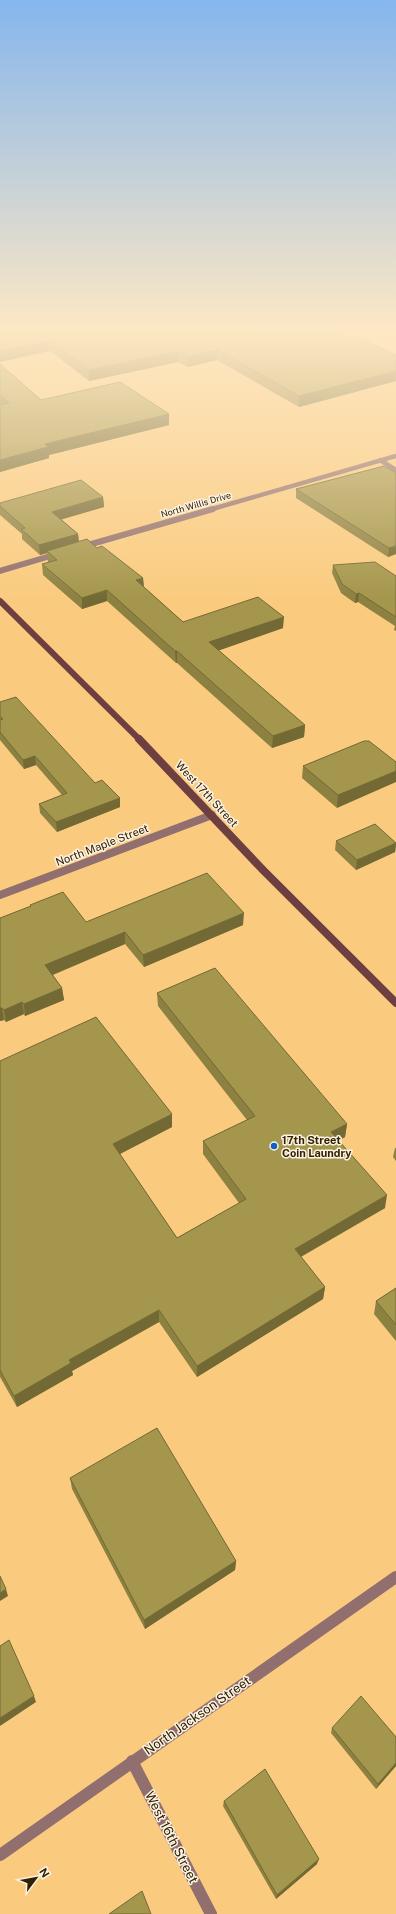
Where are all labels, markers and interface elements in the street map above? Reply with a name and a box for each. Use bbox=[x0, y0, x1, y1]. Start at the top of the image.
street label: North Willis Drive bbox=[160, 489, 232, 520]
street label: West 17th Street bbox=[174, 759, 240, 829]
street label: North Maple Street bbox=[54, 822, 150, 868]
place label: 17th Street Coin Laundry bbox=[282, 1134, 352, 1159]
marker: 17th Street Coin Laundry bbox=[269, 1141, 279, 1151]
street label: North Jackson Street bbox=[141, 1673, 253, 1758]
street label: West 16th Street bbox=[142, 1789, 201, 1886]
north arrow bbox=[16, 1858, 56, 1898]
text: N bbox=[37, 1866, 52, 1880]

